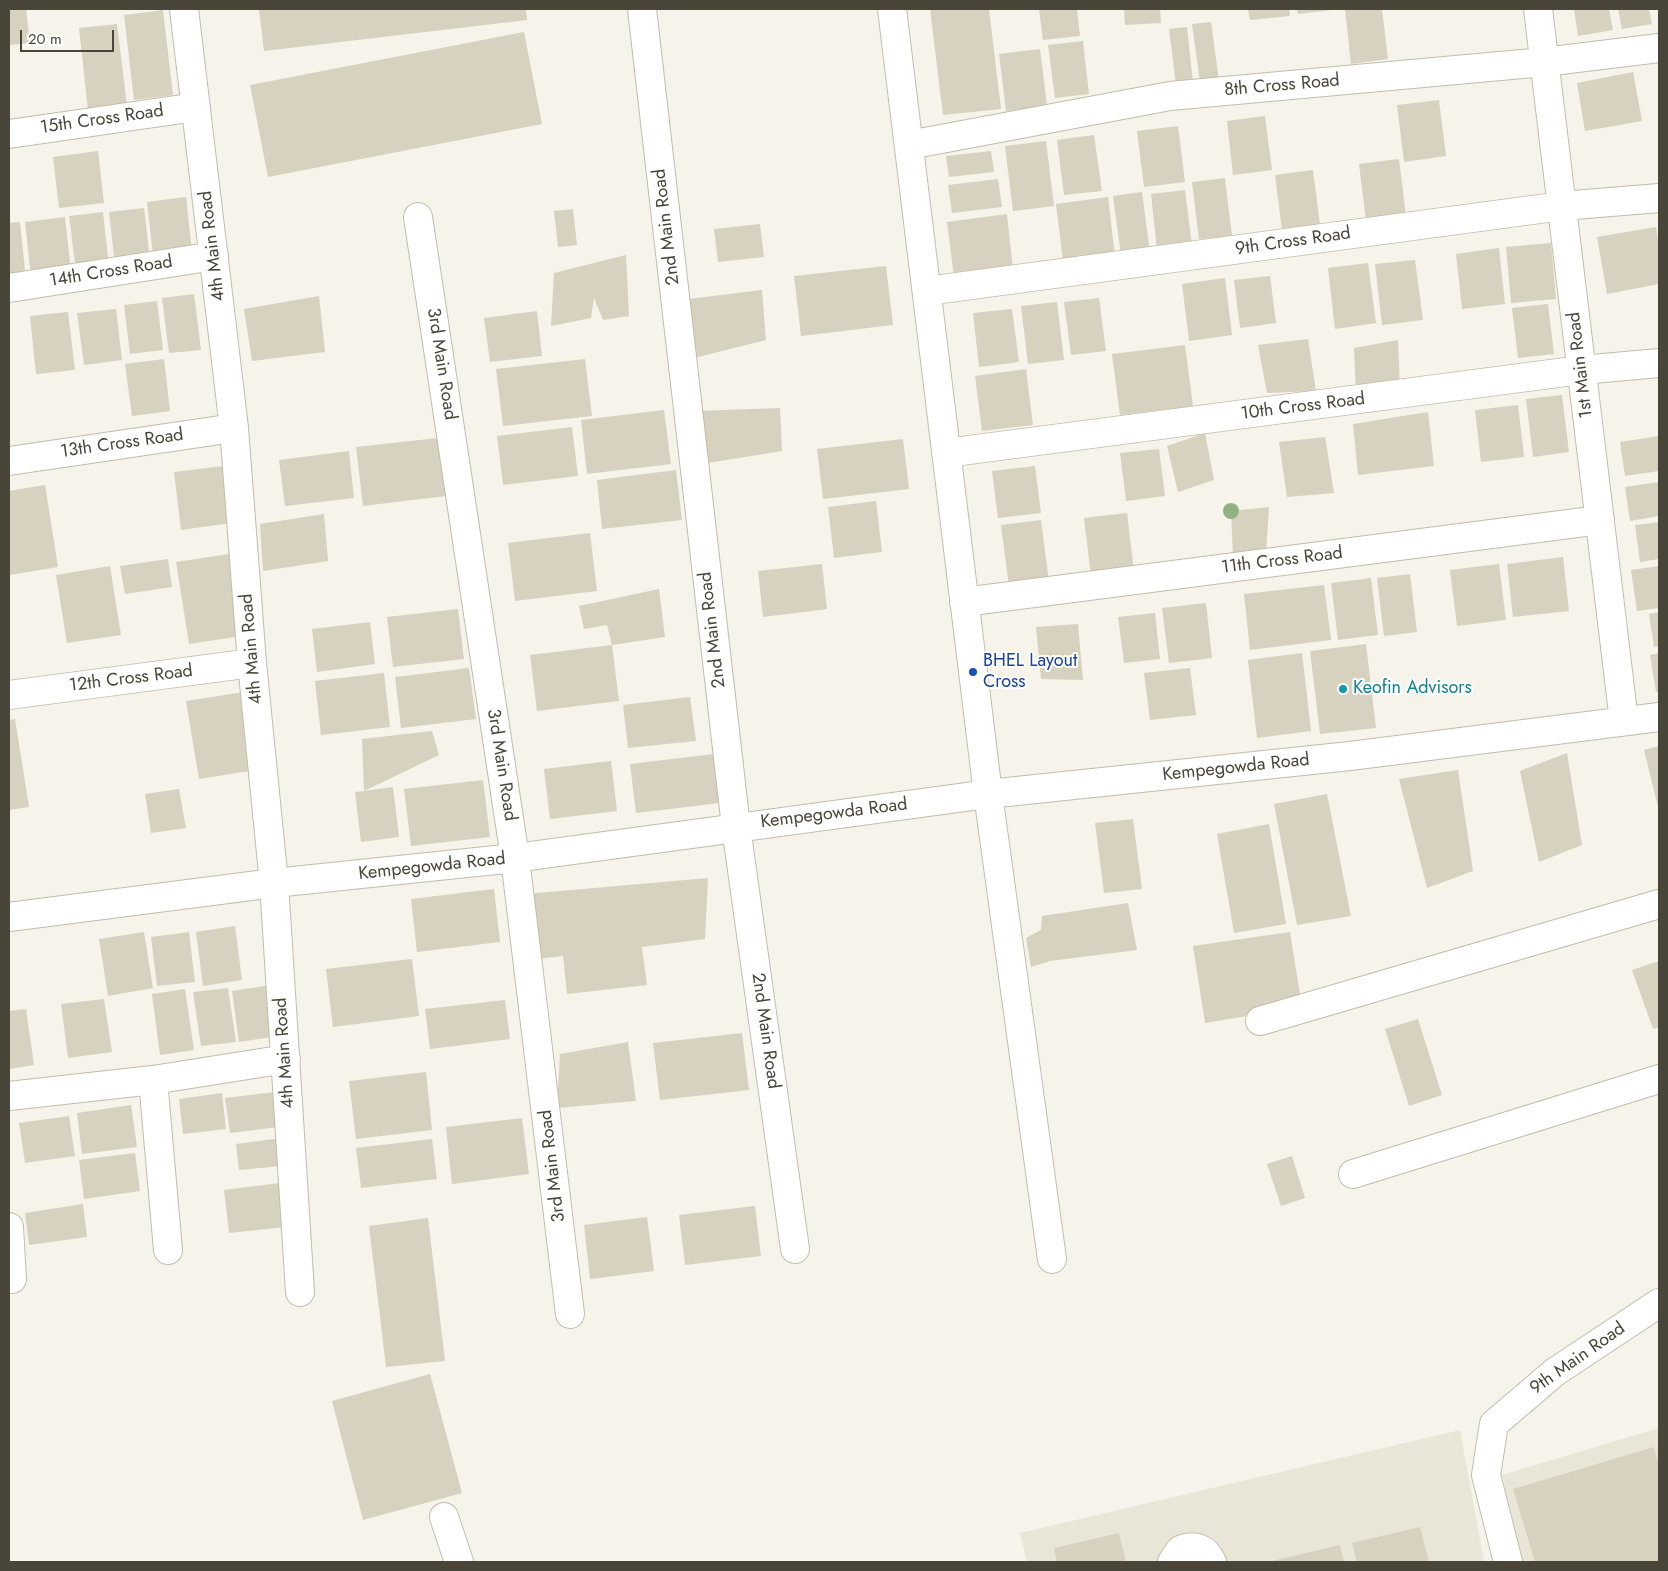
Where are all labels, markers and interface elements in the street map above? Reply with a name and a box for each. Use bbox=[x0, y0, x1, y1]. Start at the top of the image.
scale bar bbox=[22, 20, 116, 52]
text: 20 m bbox=[28, 28, 62, 50]
street label: 8th Cross Road bbox=[1223, 70, 1341, 102]
street label: 15th Cross Road bbox=[39, 101, 165, 139]
street label: 2nd Main Road bbox=[649, 168, 685, 286]
street label: 4th Main Road bbox=[196, 189, 230, 303]
street label: 9th Cross Road bbox=[1234, 223, 1352, 261]
street label: 14th Cross Road bbox=[48, 252, 174, 292]
street label: 3rd Main Road bbox=[421, 306, 461, 422]
street label: 1st Main Road bbox=[1564, 311, 1598, 419]
street label: 10th Cross Road bbox=[1240, 389, 1366, 425]
street label: 13th Cross Road bbox=[59, 425, 185, 463]
street label: 11th Cross Road bbox=[1220, 543, 1344, 579]
street label: 2nd Main Road bbox=[695, 571, 731, 689]
street label: 4th Main Road bbox=[236, 593, 268, 705]
place label: BHEL Layout Cross bbox=[983, 651, 1077, 694]
street label: 12th Cross Road bbox=[68, 661, 194, 697]
marker: BHEL Layout Cross bbox=[967, 666, 979, 678]
place label: Keofin Advisors bbox=[1353, 678, 1472, 700]
marker: Keofin Advisors bbox=[1337, 683, 1349, 695]
street label: 3rd Main Road bbox=[481, 707, 521, 823]
street label: Kempegowda Road bbox=[1161, 750, 1311, 786]
street label: Kempegowda Road bbox=[759, 794, 909, 834]
street label: Kempegowda Road bbox=[357, 849, 507, 885]
street label: 2nd Main Road bbox=[746, 972, 784, 1090]
street label: 4th Main Road bbox=[270, 997, 300, 1109]
street label: 3rd Main Road bbox=[535, 1108, 571, 1224]
street label: 9th Main Road bbox=[1526, 1318, 1630, 1400]

